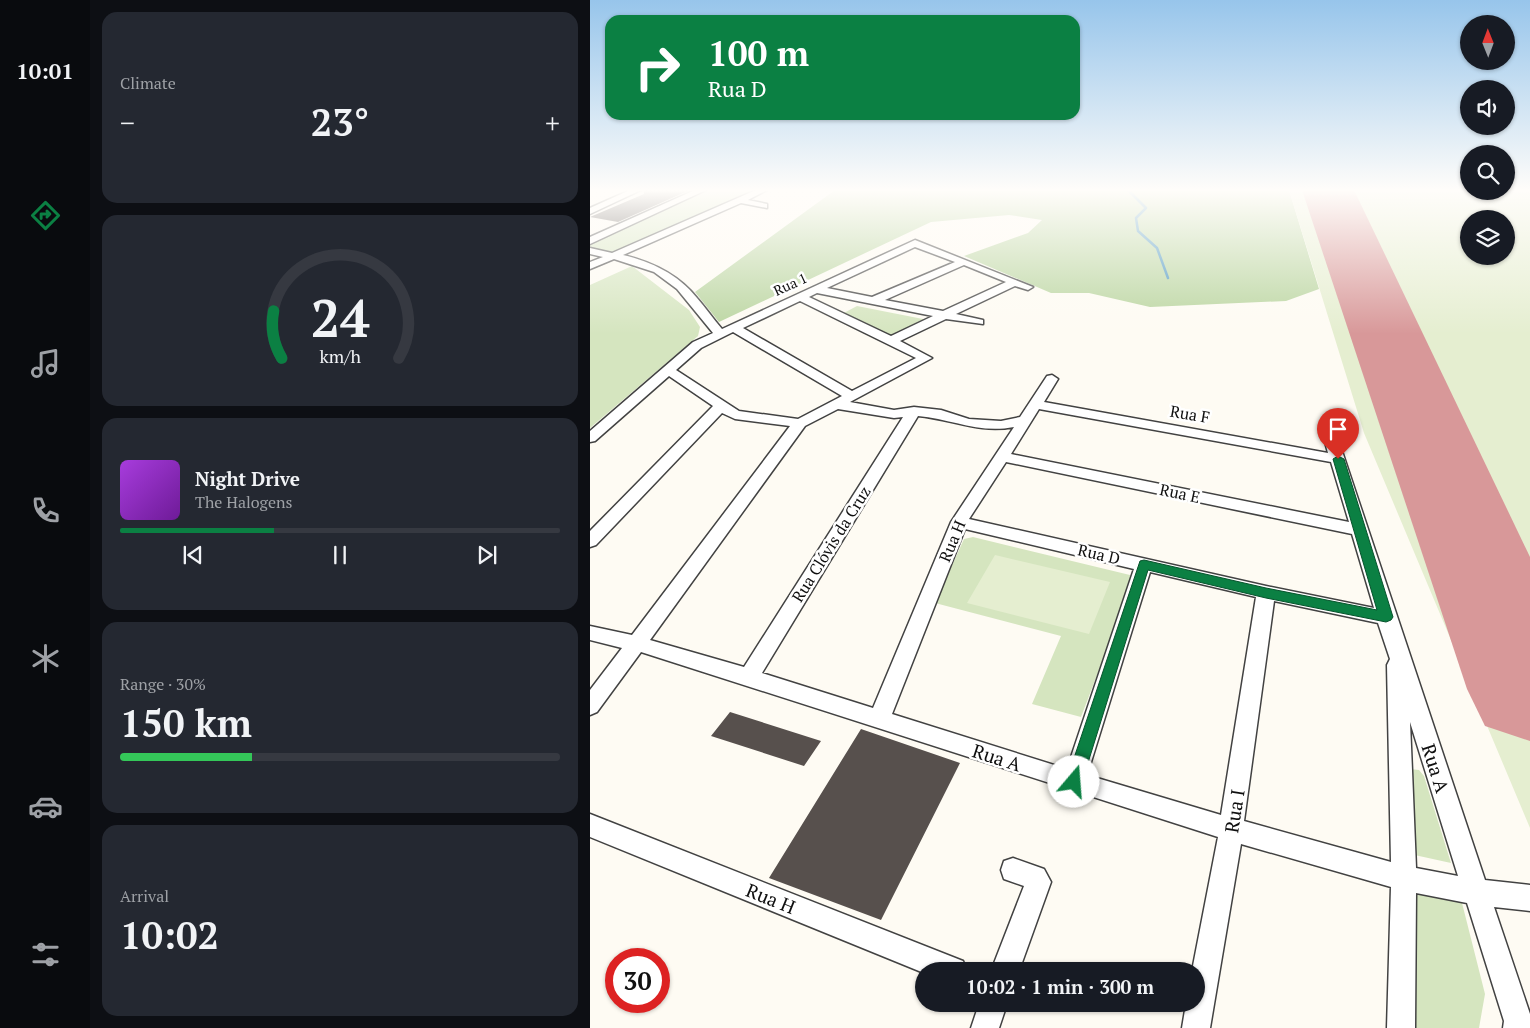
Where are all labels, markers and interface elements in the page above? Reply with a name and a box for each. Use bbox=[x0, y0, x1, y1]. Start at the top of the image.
north arrow bbox=[1460, 15, 1515, 70]
map controls bbox=[1460, 15, 1515, 265]
text: 100 m bbox=[708, 30, 809, 76]
icon: right bbox=[625, 35, 690, 100]
text: 10:01 bbox=[16, 56, 74, 85]
text: Climate bbox=[120, 72, 176, 94]
text: Rua D bbox=[708, 74, 767, 103]
button: sound bbox=[1460, 80, 1515, 135]
text: 23° bbox=[311, 97, 369, 147]
text: − bbox=[120, 104, 135, 141]
text: + bbox=[545, 104, 560, 141]
button: search bbox=[1460, 145, 1515, 200]
icon: directions bbox=[28, 198, 63, 233]
button: layers bbox=[1460, 210, 1515, 265]
street label: Rua 1 bbox=[770, 268, 810, 300]
text: 24 bbox=[311, 283, 370, 352]
text: km/h bbox=[319, 344, 361, 368]
icon: music bbox=[28, 346, 63, 381]
street label: Rua F bbox=[1168, 400, 1212, 428]
pin bbox=[1317, 408, 1359, 459]
icon: arrive bbox=[1324, 415, 1352, 443]
text: Night Drive bbox=[195, 466, 300, 491]
street label: Rua E bbox=[1158, 478, 1202, 508]
street label: Rua Clóvis da Cruz bbox=[786, 482, 876, 606]
text: The Halogens bbox=[195, 491, 293, 513]
icon: phone bbox=[28, 493, 63, 528]
street label: Rua H bbox=[933, 517, 971, 565]
street label: Rua D bbox=[1076, 538, 1122, 570]
icon: previous bbox=[179, 541, 207, 569]
icon: pause bbox=[326, 541, 354, 569]
icon: next bbox=[473, 541, 501, 569]
icon: climate bbox=[28, 641, 63, 676]
text: Range · 30% bbox=[120, 673, 206, 695]
text: 150 km bbox=[120, 698, 252, 748]
street label: Rua A bbox=[969, 737, 1025, 777]
street label: Rua A bbox=[1416, 740, 1456, 796]
position arrow bbox=[1047, 755, 1099, 807]
street label: Rua I bbox=[1218, 787, 1250, 835]
icon: car bbox=[28, 789, 63, 824]
street label: Rua H bbox=[743, 877, 800, 919]
text: Arrival bbox=[120, 885, 169, 907]
text: 10:02 bbox=[120, 910, 219, 960]
icon: filters bbox=[28, 937, 63, 972]
speed limit sign: 30 bbox=[605, 948, 670, 1013]
text: 10:02 · 1 min · 300 m bbox=[966, 974, 1154, 999]

